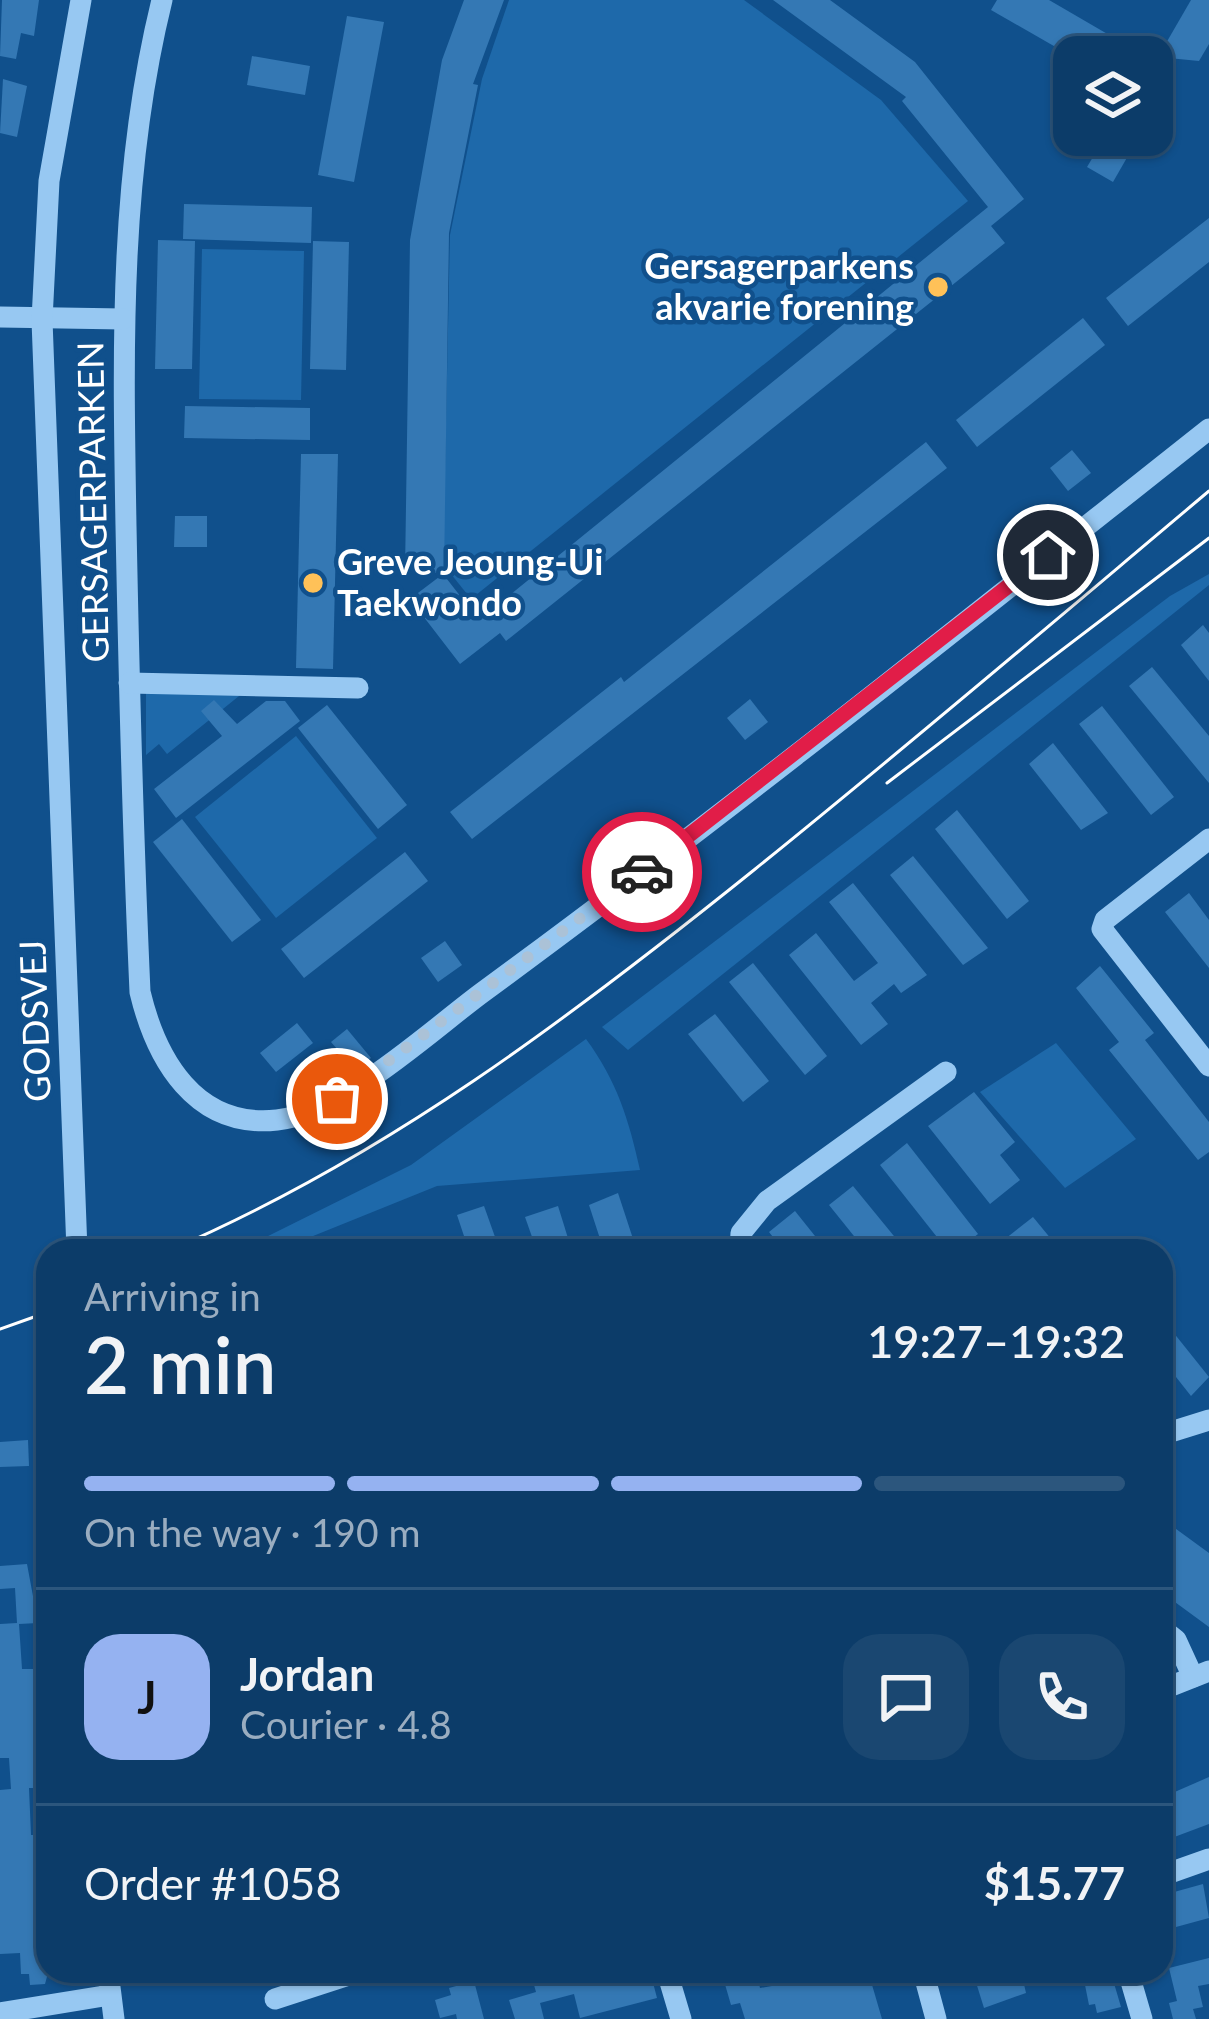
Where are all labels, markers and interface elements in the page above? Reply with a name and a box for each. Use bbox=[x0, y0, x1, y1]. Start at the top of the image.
map controls bbox=[1053, 36, 1173, 156]
button: layers bbox=[1053, 36, 1173, 156]
place label: Gersagerparkens akvarie forening bbox=[644, 243, 914, 328]
marker: Gersagerparkens akvarie forening bbox=[925, 274, 951, 300]
street label: GERSAGERPARKEN bbox=[67, 341, 117, 663]
pin bbox=[997, 504, 1099, 606]
icon: home bbox=[1015, 522, 1081, 588]
place label: Greve Jeoung-Ui Taekwondo bbox=[337, 539, 603, 624]
marker: Greve Jeoung-Ui Taekwondo bbox=[300, 570, 326, 596]
courier bbox=[582, 812, 702, 932]
icon: car bbox=[609, 839, 675, 905]
street label: GODSVEJ bbox=[9, 939, 59, 1103]
pin bbox=[286, 1048, 388, 1150]
icon: bag bbox=[304, 1066, 370, 1132]
text: Arriving in bbox=[84, 1273, 261, 1319]
text: 19:27–19:32 bbox=[867, 1314, 1125, 1368]
text: 2 min bbox=[84, 1317, 277, 1411]
text: On the way · 190 m bbox=[84, 1509, 421, 1555]
button: chat bbox=[843, 1634, 969, 1760]
button: phone bbox=[999, 1634, 1125, 1760]
text: Jordan bbox=[240, 1647, 374, 1701]
text: J bbox=[137, 1670, 157, 1724]
text: Courier · 4.8 bbox=[240, 1701, 452, 1747]
text: Order #1058 bbox=[84, 1856, 342, 1910]
text: $15.77 bbox=[984, 1856, 1125, 1910]

